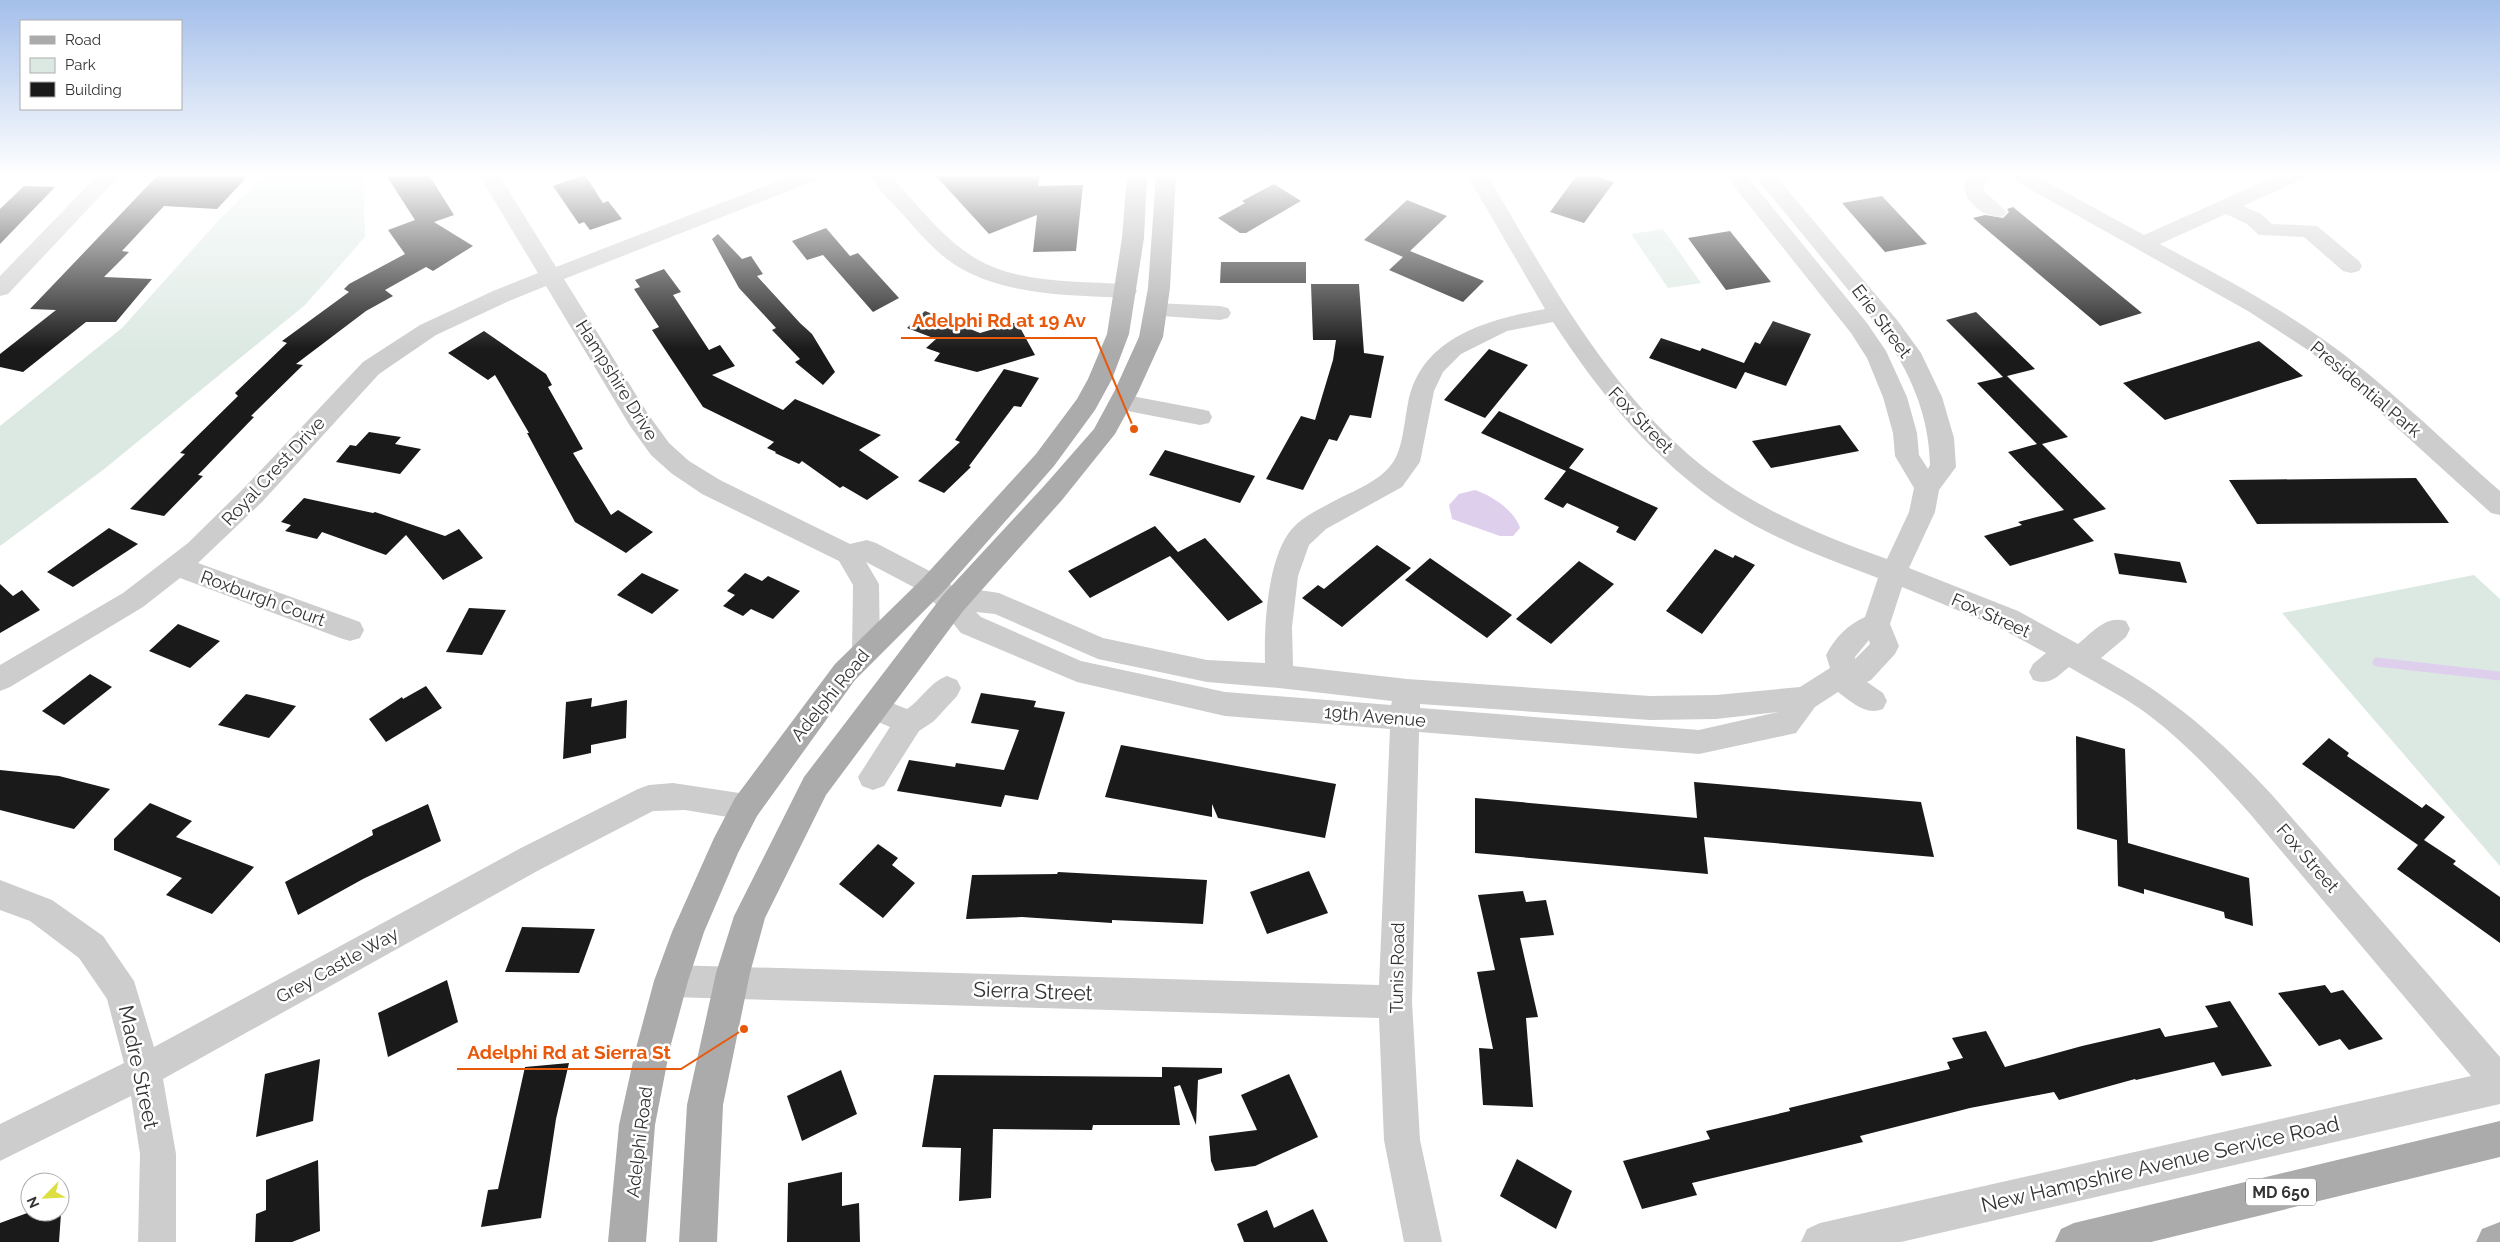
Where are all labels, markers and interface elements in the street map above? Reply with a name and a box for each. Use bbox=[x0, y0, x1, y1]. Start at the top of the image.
legend bbox=[20, 20, 182, 110]
text: Road bbox=[65, 31, 101, 49]
text: Park bbox=[65, 56, 96, 74]
text: Building bbox=[65, 81, 122, 99]
street label: Erie Street bbox=[1848, 280, 1916, 362]
callout: Adelphi Rd at 19 Av bbox=[901, 304, 1096, 338]
text: Adelphi Rd at 19 Av bbox=[912, 309, 1087, 331]
street label: Hampshire Drive bbox=[572, 316, 663, 444]
street label: Presidential Park bbox=[2306, 337, 2426, 442]
street label: Fox Street bbox=[1604, 383, 1678, 457]
street label: Royal Crest Drive bbox=[217, 412, 329, 530]
street label: Roxburgh Court bbox=[198, 566, 328, 630]
street label: Fox Street bbox=[1948, 588, 2034, 642]
street label: Adelphi Road bbox=[787, 645, 873, 745]
street label: 19th Avenue bbox=[1323, 701, 1427, 731]
street label: Fox Street bbox=[2273, 819, 2343, 897]
street label: Tunis Road bbox=[1386, 922, 1408, 1014]
street label: Grey Castle Way bbox=[272, 923, 402, 1007]
street label: Sierra Street bbox=[973, 976, 1093, 1006]
street label: Madre Street bbox=[114, 1003, 164, 1131]
callout: Adelphi Rd at Sierra St bbox=[457, 1035, 681, 1069]
text: Adelphi Rd at Sierra St bbox=[467, 1041, 671, 1063]
street label: Adelphi Road bbox=[622, 1085, 656, 1199]
street label: New Hampshire Avenue Service Road bbox=[1978, 1111, 2342, 1217]
north arrow bbox=[20, 1172, 70, 1222]
road number: MD 650 bbox=[2246, 1178, 2316, 1206]
text: N bbox=[24, 1194, 43, 1210]

